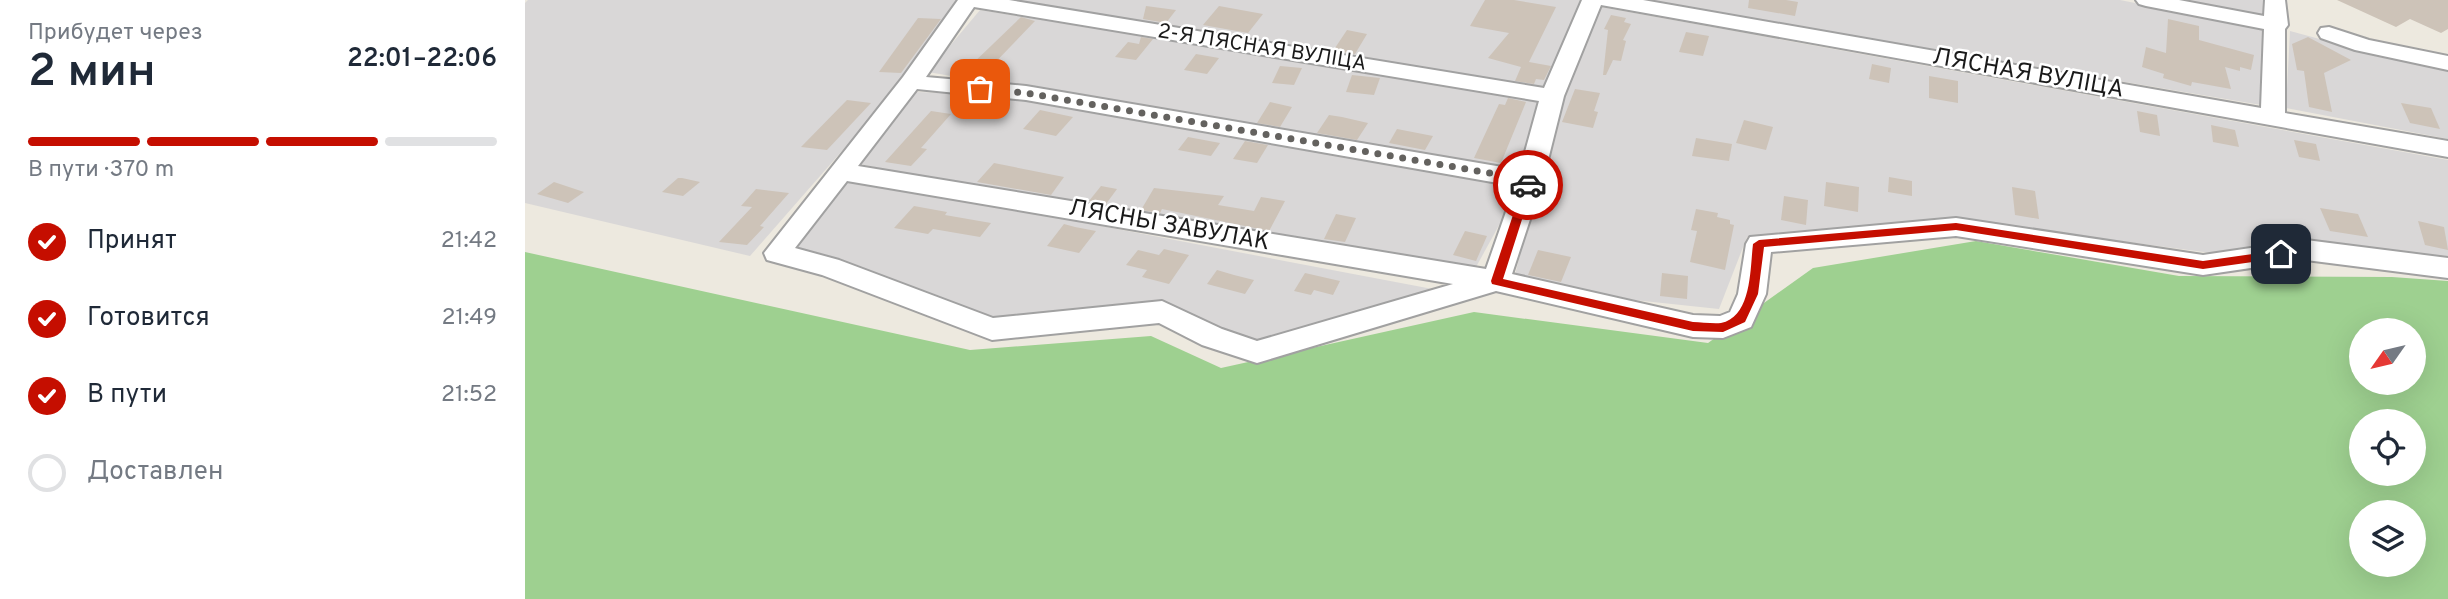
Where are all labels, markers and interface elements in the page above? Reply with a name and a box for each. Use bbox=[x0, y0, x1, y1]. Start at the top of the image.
street label: 2-Я ЛЯСНАЯ ВУЛІЦА bbox=[1156, 18, 1368, 78]
text: Прибудет через bbox=[28, 19, 203, 48]
street label: ЛЯСНАЯ ВУЛІЦА bbox=[1930, 42, 2126, 106]
text: 22:01–22:06 bbox=[347, 43, 497, 76]
text: 2 мин bbox=[28, 44, 156, 103]
pin bbox=[950, 59, 1010, 119]
icon: bag bbox=[961, 70, 999, 108]
courier bbox=[1493, 150, 1563, 220]
text: В пути · 370 m bbox=[28, 156, 174, 185]
icon: car bbox=[1509, 166, 1547, 204]
street label: ЛЯСНЫ ЗАВУЛАК bbox=[1066, 194, 1272, 258]
icon: check bbox=[28, 223, 66, 261]
pin bbox=[2251, 224, 2311, 284]
text: Принят bbox=[87, 225, 177, 258]
text: 21:42 bbox=[441, 227, 497, 256]
icon: home bbox=[2262, 235, 2300, 273]
icon: check bbox=[28, 300, 66, 338]
text: Готовится bbox=[87, 302, 210, 335]
text: 21:49 bbox=[442, 304, 497, 333]
north arrow bbox=[2349, 318, 2425, 396]
map controls bbox=[2349, 318, 2426, 577]
icon: check bbox=[28, 377, 66, 415]
text: В пути bbox=[87, 379, 167, 412]
text: 21:52 bbox=[441, 381, 497, 410]
button: locate bbox=[2349, 409, 2426, 486]
text: Доставлен bbox=[87, 456, 223, 489]
button: layers bbox=[2349, 500, 2426, 577]

